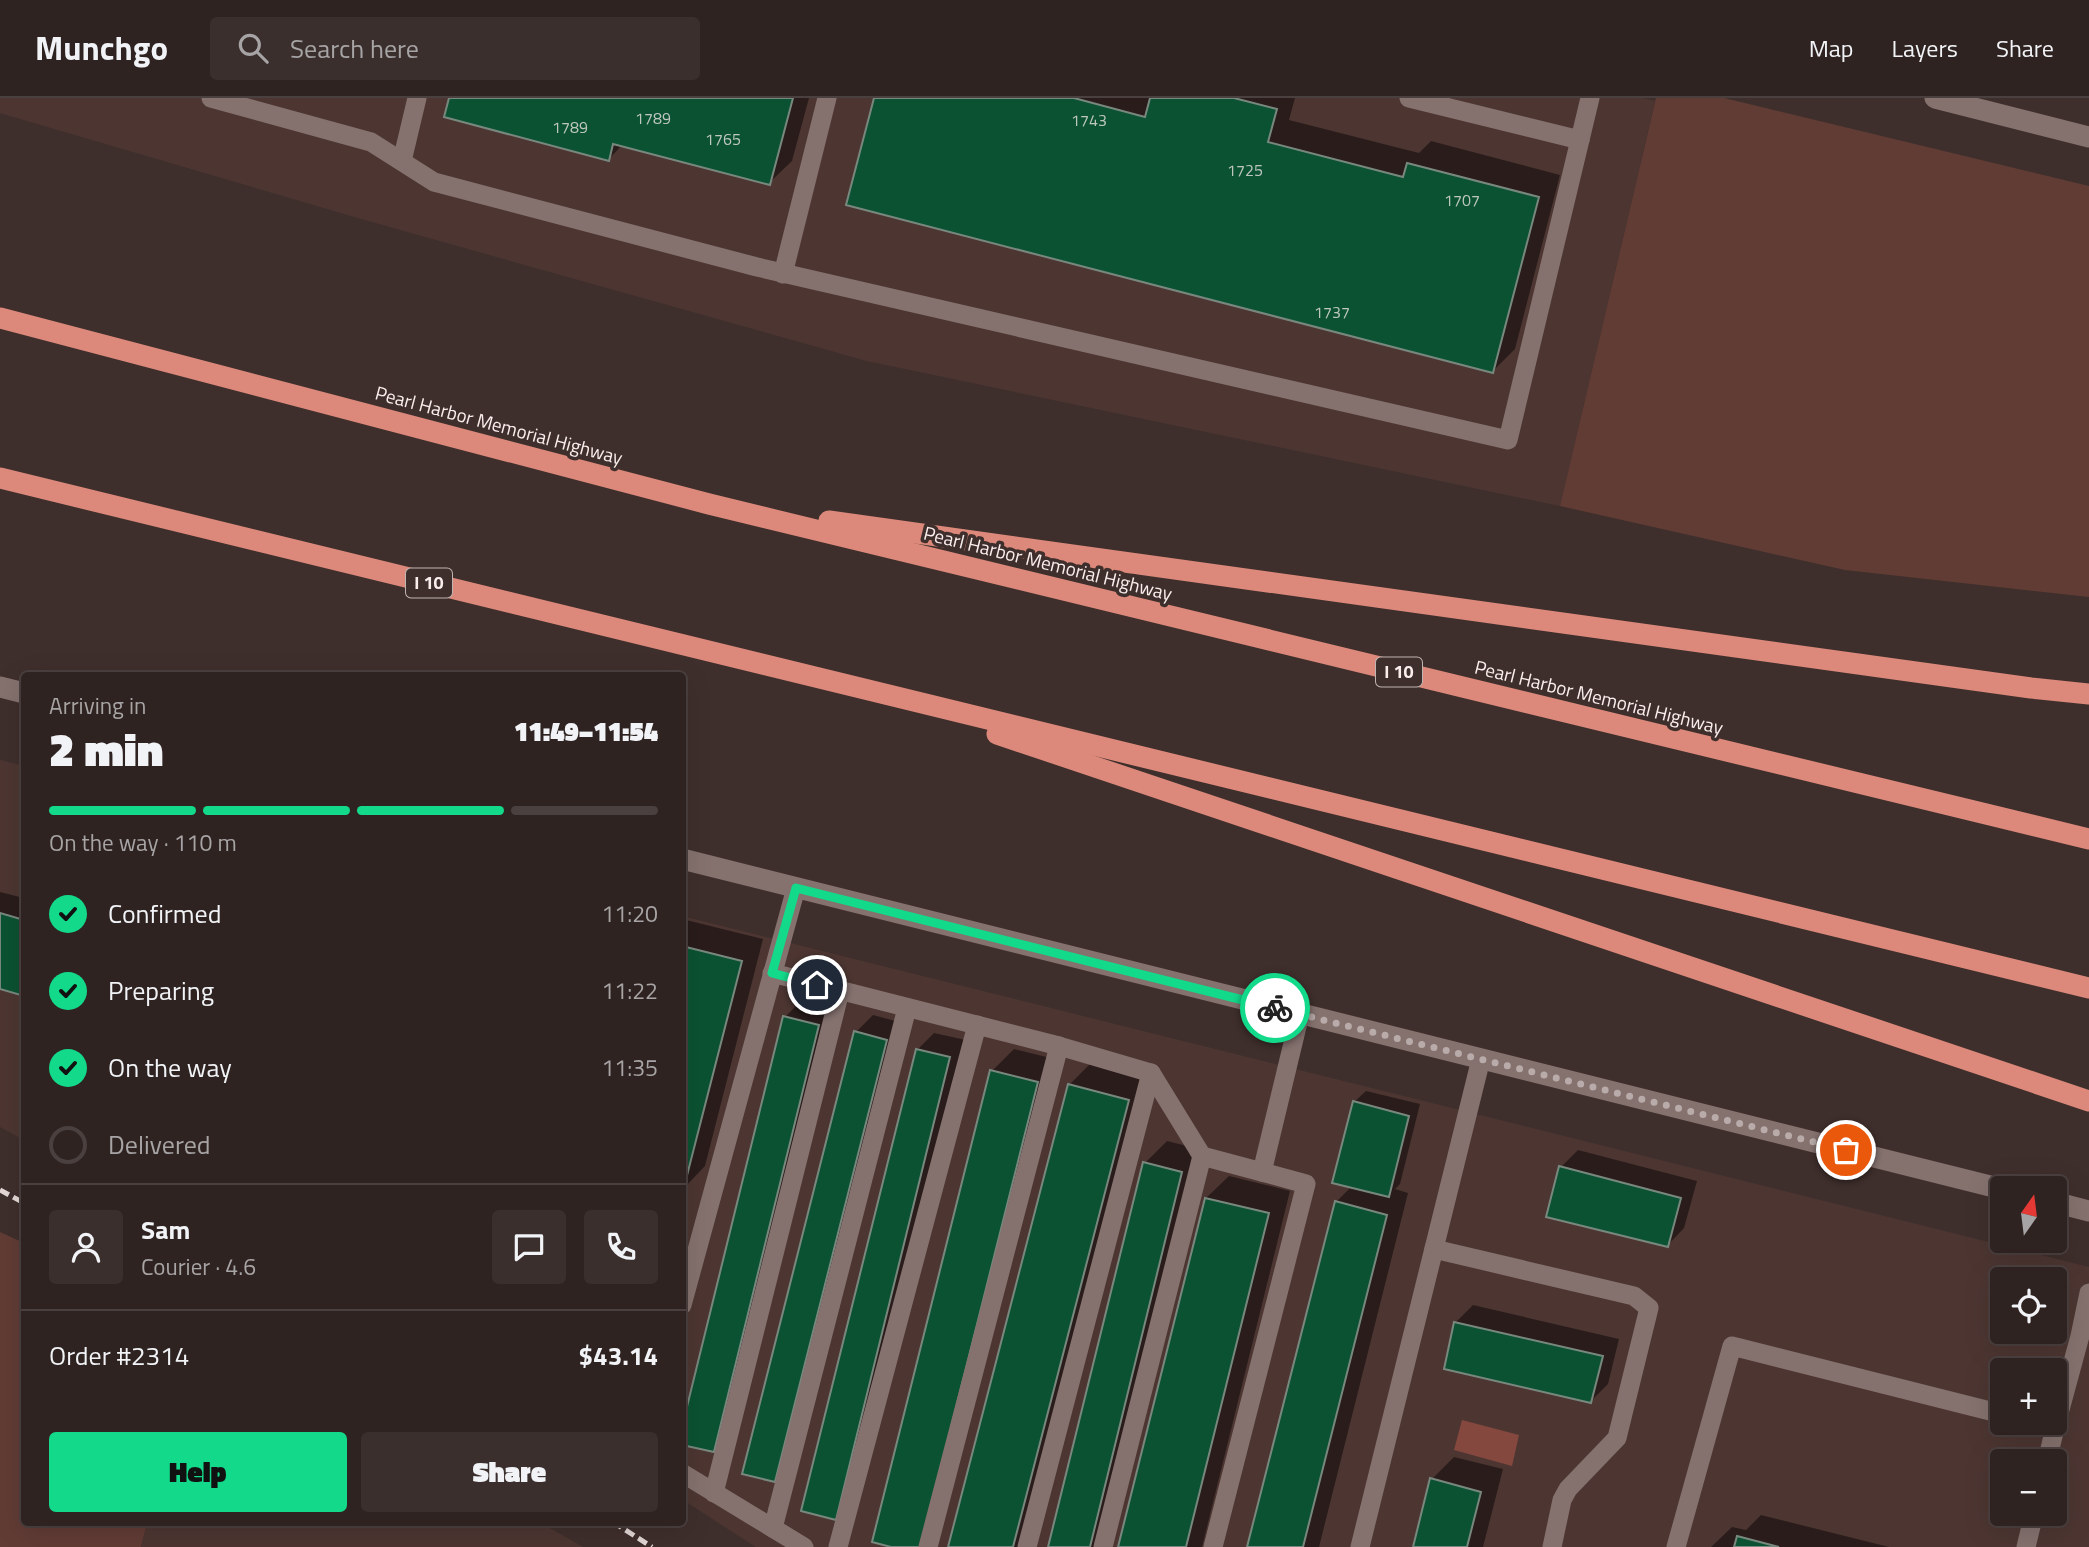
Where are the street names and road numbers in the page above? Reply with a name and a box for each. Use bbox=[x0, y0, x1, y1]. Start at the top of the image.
street label: Pearl Harbor Memorial Highway bbox=[372, 377, 626, 472]
street label: Pearl Harbor Memorial Highway bbox=[921, 518, 1175, 607]
road number: I 10 bbox=[406, 569, 452, 598]
street label: Pearl Harbor Memorial Highway bbox=[1472, 652, 1726, 741]
road number: I 10 bbox=[1376, 658, 1422, 686]

